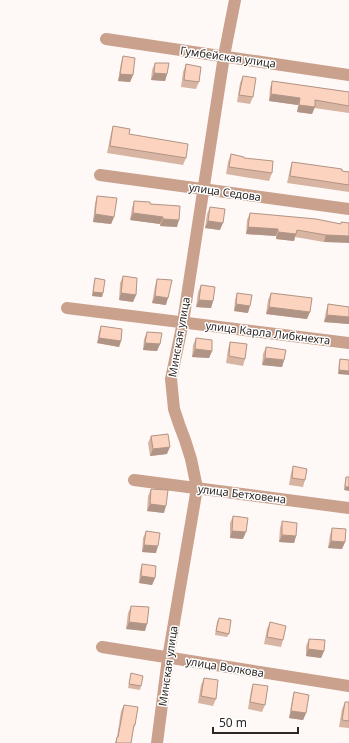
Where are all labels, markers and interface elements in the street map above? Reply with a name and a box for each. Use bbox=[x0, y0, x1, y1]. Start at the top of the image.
street label: Гумбейская улица bbox=[179, 42, 277, 71]
street label: улица Седова bbox=[188, 179, 262, 204]
street label: Минская улица bbox=[164, 296, 193, 378]
street label: улица Карла Либкнехта bbox=[205, 317, 331, 348]
street label: улица Бетховена bbox=[197, 481, 287, 506]
street label: Минская улица bbox=[154, 625, 181, 707]
street label: улица Волкова bbox=[185, 653, 265, 680]
scale bar bbox=[213, 709, 298, 735]
text: 50 m bbox=[219, 714, 247, 731]

